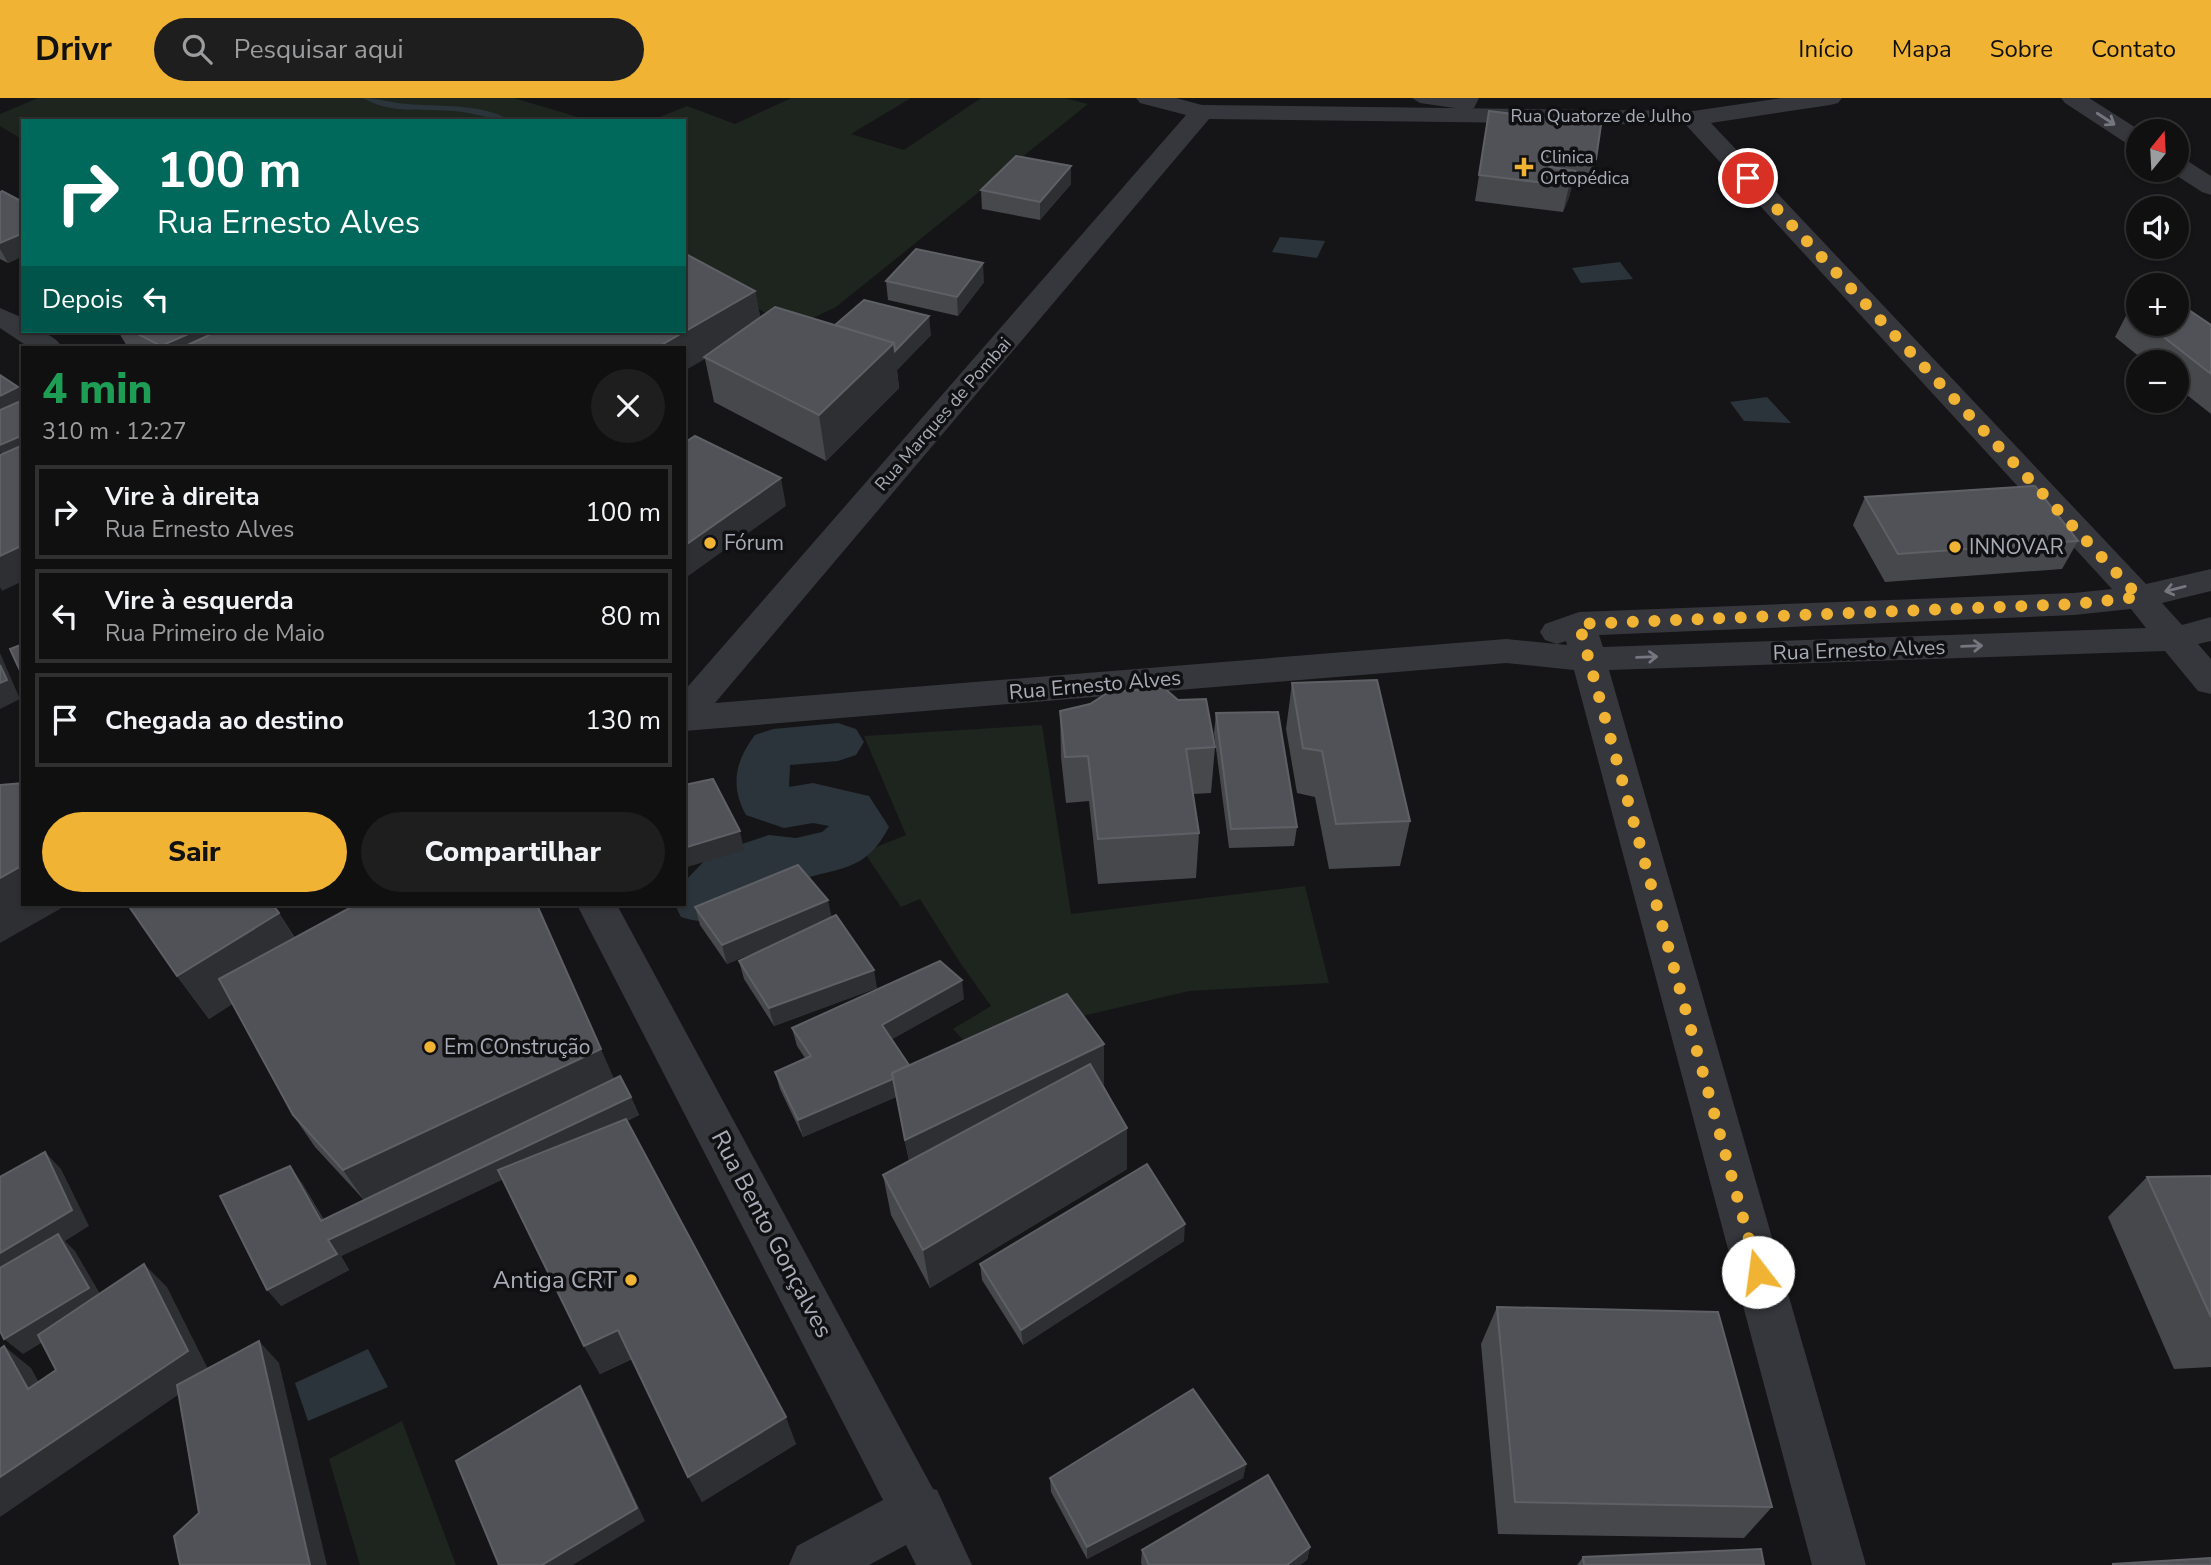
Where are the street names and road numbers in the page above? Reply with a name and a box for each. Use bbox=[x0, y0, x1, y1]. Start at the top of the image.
street label: Rua Quatorze de Julho bbox=[1511, 104, 1692, 128]
street label: Rua Marques de Pombai bbox=[870, 332, 1016, 496]
street label: Rua Ernesto Alves bbox=[1772, 633, 1946, 667]
street label: Rua Ernesto Alves bbox=[1008, 664, 1182, 706]
street label: Rua Bento Gonçalves bbox=[704, 1125, 840, 1343]

